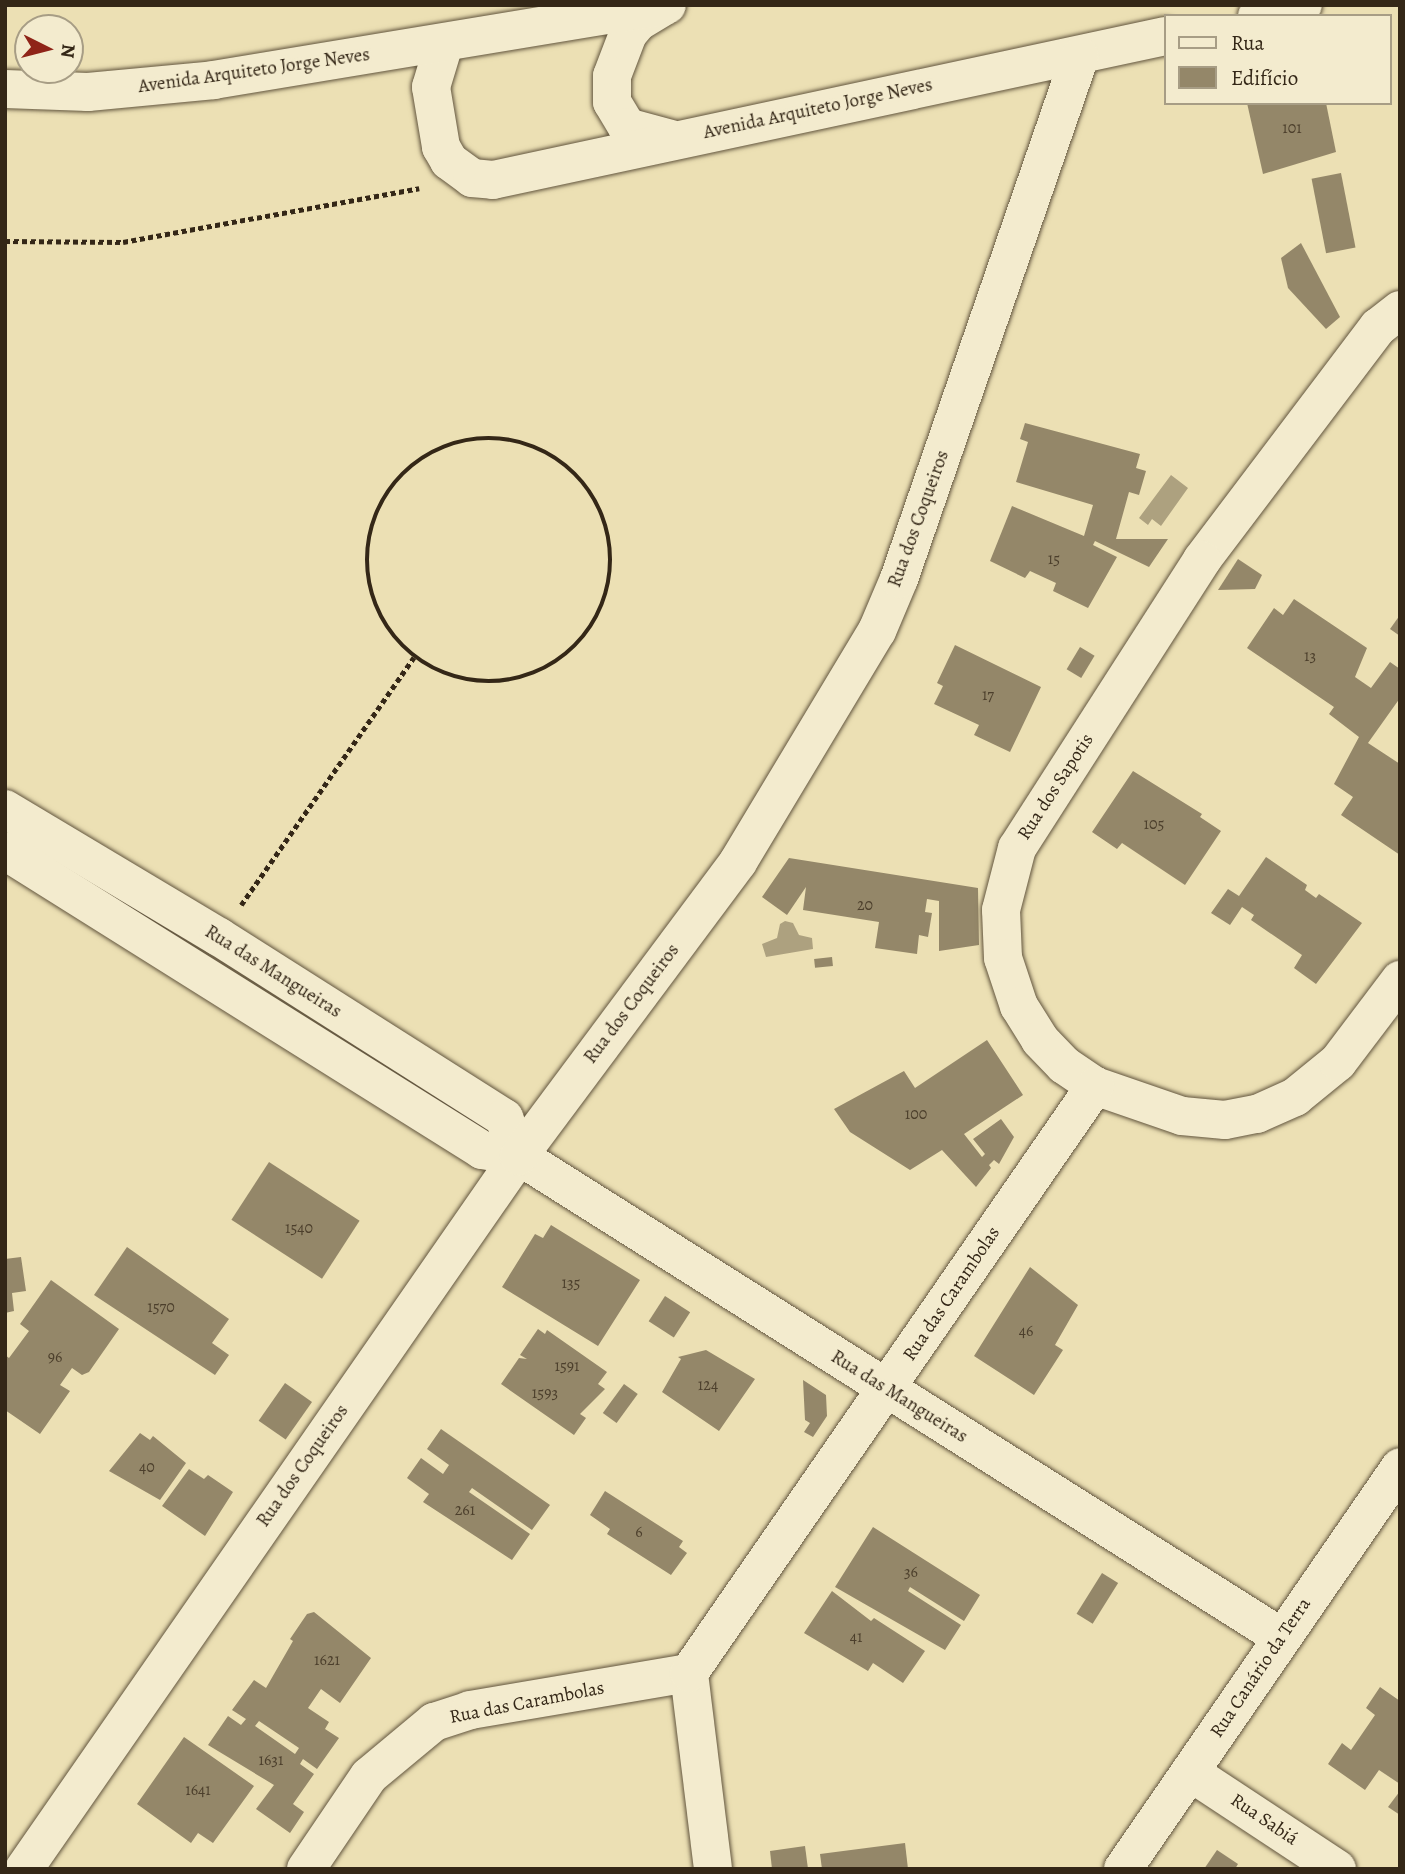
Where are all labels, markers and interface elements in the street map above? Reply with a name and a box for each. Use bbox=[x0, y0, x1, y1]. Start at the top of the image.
north arrow bbox=[14, 14, 84, 84]
legend bbox=[1164, 14, 1391, 105]
text: Rua bbox=[1231, 29, 1264, 57]
text: N bbox=[54, 43, 82, 59]
street label: Avenida Arquiteto Jorge Neves bbox=[137, 43, 371, 99]
text: Edifício bbox=[1231, 64, 1298, 92]
street label: Avenida Arquiteto Jorge Neves bbox=[701, 74, 935, 144]
house number: 101 bbox=[1282, 118, 1302, 138]
street label: Rua dos Coqueiros bbox=[884, 447, 954, 591]
house number: 15 bbox=[1048, 549, 1060, 569]
house number: 13 bbox=[1304, 646, 1316, 666]
house number: 17 bbox=[982, 685, 994, 705]
street label: Rua dos Sapotis bbox=[1013, 730, 1099, 844]
house number: 105 bbox=[1144, 814, 1164, 834]
house number: 20 bbox=[857, 895, 873, 915]
street label: Rua das Mangueiras bbox=[200, 921, 346, 1023]
street label: Rua dos Coqueiros bbox=[580, 940, 684, 1068]
house number: 100 bbox=[905, 1104, 927, 1124]
house number: 1540 bbox=[285, 1218, 313, 1238]
street label: Rua das Carambolas bbox=[899, 1222, 1005, 1366]
house number: 135 bbox=[561, 1273, 581, 1293]
house number: 1570 bbox=[147, 1297, 175, 1317]
house number: 46 bbox=[1019, 1321, 1033, 1341]
street label: Rua das Mangueiras bbox=[826, 1346, 972, 1448]
house number: 96 bbox=[48, 1347, 62, 1367]
house number: 1591 bbox=[554, 1356, 580, 1376]
house number: 124 bbox=[698, 1375, 718, 1395]
house number: 1593 bbox=[532, 1383, 558, 1403]
street label: Rua dos Coqueiros bbox=[252, 1400, 354, 1532]
house number: 40 bbox=[139, 1457, 155, 1477]
house number: 261 bbox=[455, 1500, 475, 1520]
house number: 6 bbox=[635, 1522, 643, 1542]
house number: 36 bbox=[904, 1562, 918, 1582]
street label: Rua Canário da Terra bbox=[1206, 1594, 1316, 1742]
house number: 41 bbox=[850, 1627, 862, 1647]
house number: 1621 bbox=[314, 1650, 340, 1670]
street label: Rua das Carambolas bbox=[448, 1677, 606, 1729]
house number: 1631 bbox=[259, 1750, 283, 1770]
house number: 1641 bbox=[185, 1780, 211, 1800]
street label: Rua Sabiá bbox=[1226, 1789, 1302, 1851]

